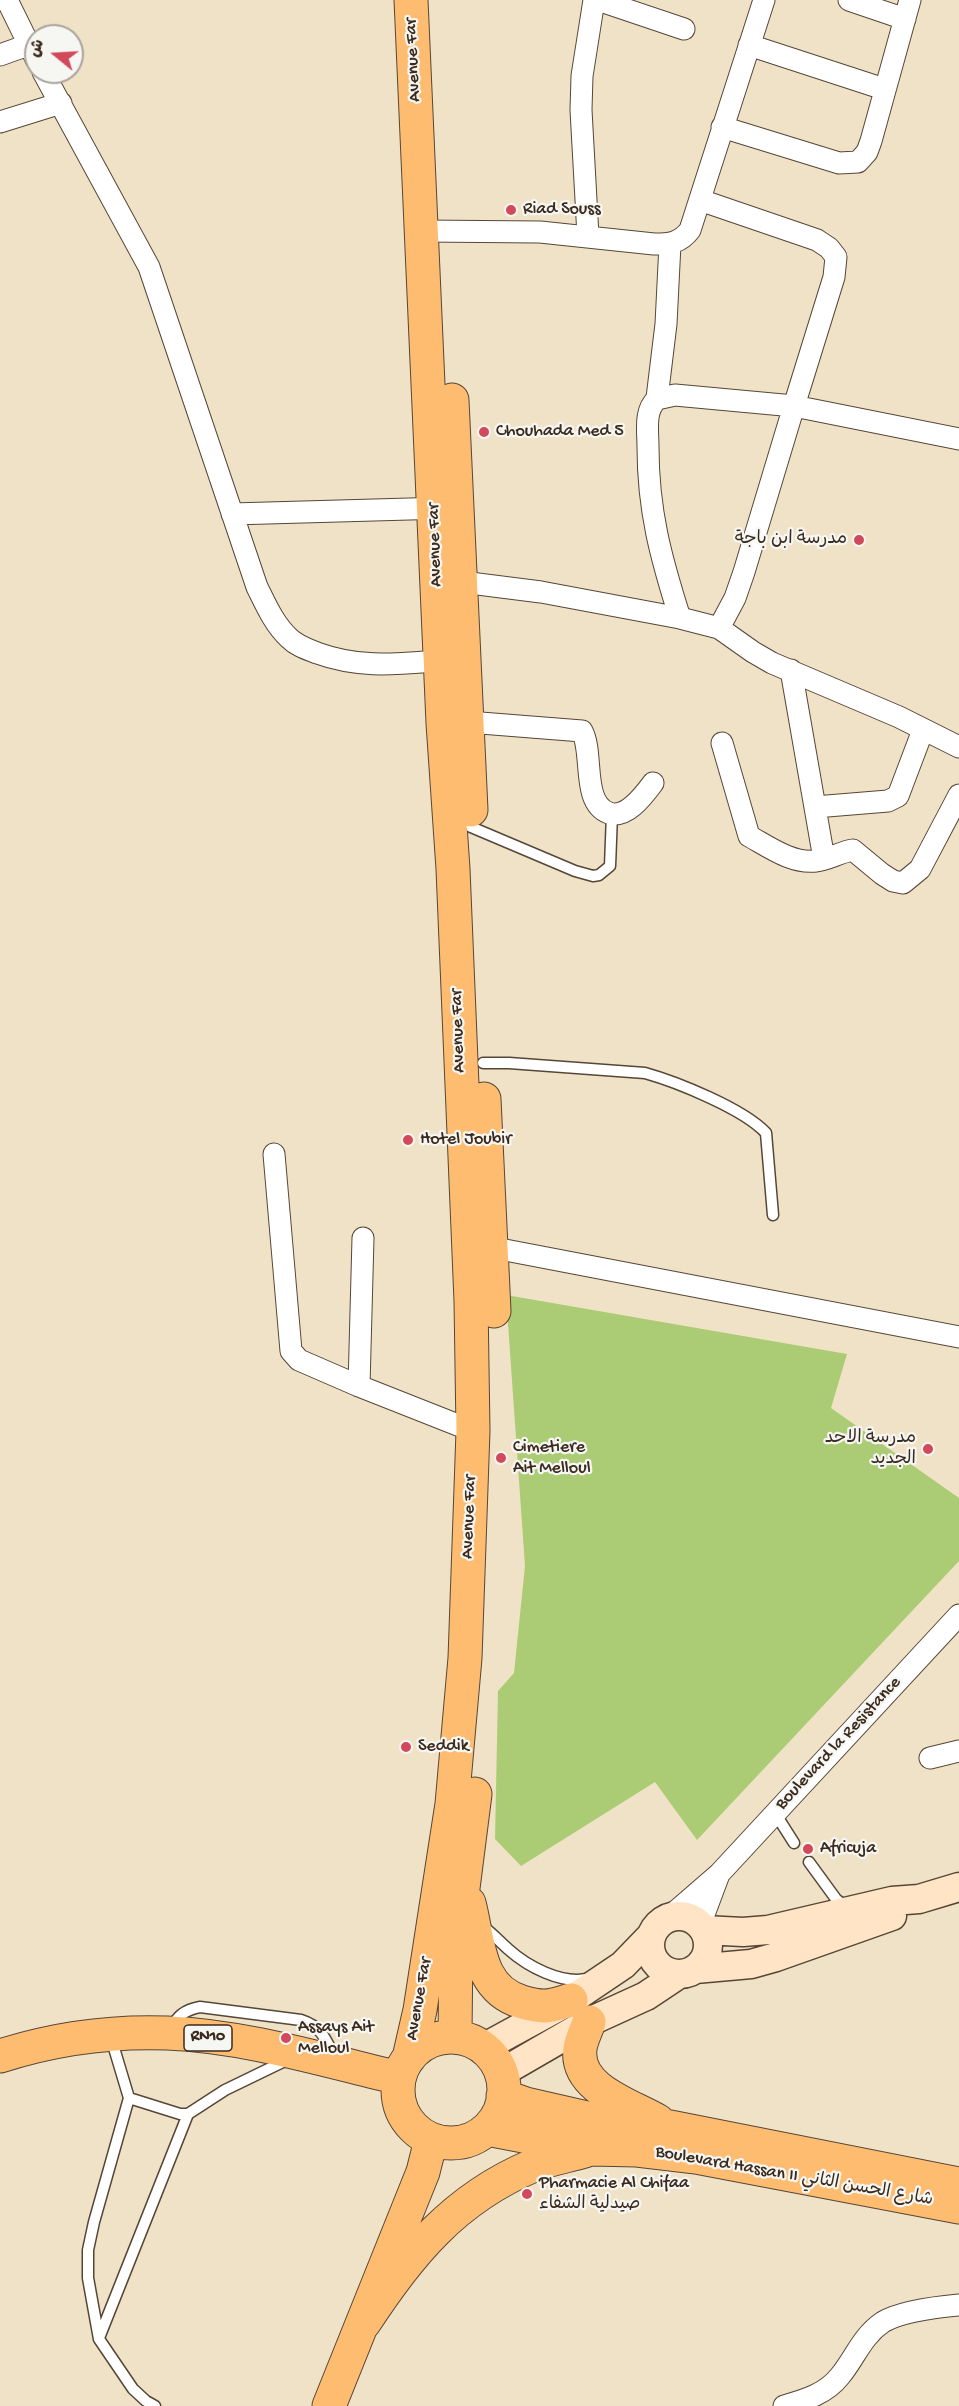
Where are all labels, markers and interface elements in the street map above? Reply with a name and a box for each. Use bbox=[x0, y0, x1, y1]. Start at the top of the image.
street label: Avenue Far bbox=[401, 18, 427, 102]
north arrow bbox=[24, 24, 84, 84]
text: ش bbox=[27, 38, 50, 60]
place label: Riad Souss bbox=[523, 199, 601, 221]
marker: Riad Souss bbox=[504, 203, 518, 217]
place label: Chouhada Med 5 bbox=[496, 421, 624, 443]
marker: Chouhada Med 5 bbox=[477, 425, 491, 439]
street label: Avenue Far bbox=[424, 503, 448, 587]
place label: مدرسة ابن باجة bbox=[735, 529, 847, 551]
marker: مدرسة ابن باجة bbox=[852, 533, 866, 547]
street label: Avenue Far bbox=[447, 989, 471, 1073]
place label: Hotel Joubir bbox=[420, 1129, 512, 1151]
marker: Hotel Joubir bbox=[401, 1133, 415, 1147]
place label: مدرسة الاحد الجديد bbox=[825, 1428, 916, 1470]
place label: Cimetiere Ait Melloul bbox=[513, 1437, 591, 1480]
marker: مدرسة الاحد الجديد bbox=[921, 1442, 935, 1456]
marker: Cimetiere Ait Melloul bbox=[494, 1451, 508, 1465]
street label: Avenue Far bbox=[458, 1475, 482, 1559]
street label: Boulevard la Resistance bbox=[772, 1673, 906, 1815]
place label: Seddik bbox=[418, 1736, 469, 1758]
marker: Seddik bbox=[399, 1740, 413, 1754]
place label: Africuja bbox=[820, 1838, 876, 1860]
marker: Africuja bbox=[801, 1842, 815, 1856]
street label: Avenue Far bbox=[402, 1956, 438, 2042]
place label: Assays Ait Melloul bbox=[298, 2017, 373, 2060]
road number: RN10 bbox=[184, 2025, 232, 2051]
marker: Assays Ait Melloul bbox=[279, 2031, 293, 2045]
street label: Boulevard Hassan II شارع الحسن الثاني bbox=[653, 2142, 935, 2212]
place label: Pharmacie Al Chifaa صيدلية الشفاء bbox=[539, 2173, 689, 2216]
marker: Pharmacie Al Chifaa صيدلية الشفاء bbox=[520, 2187, 534, 2201]

